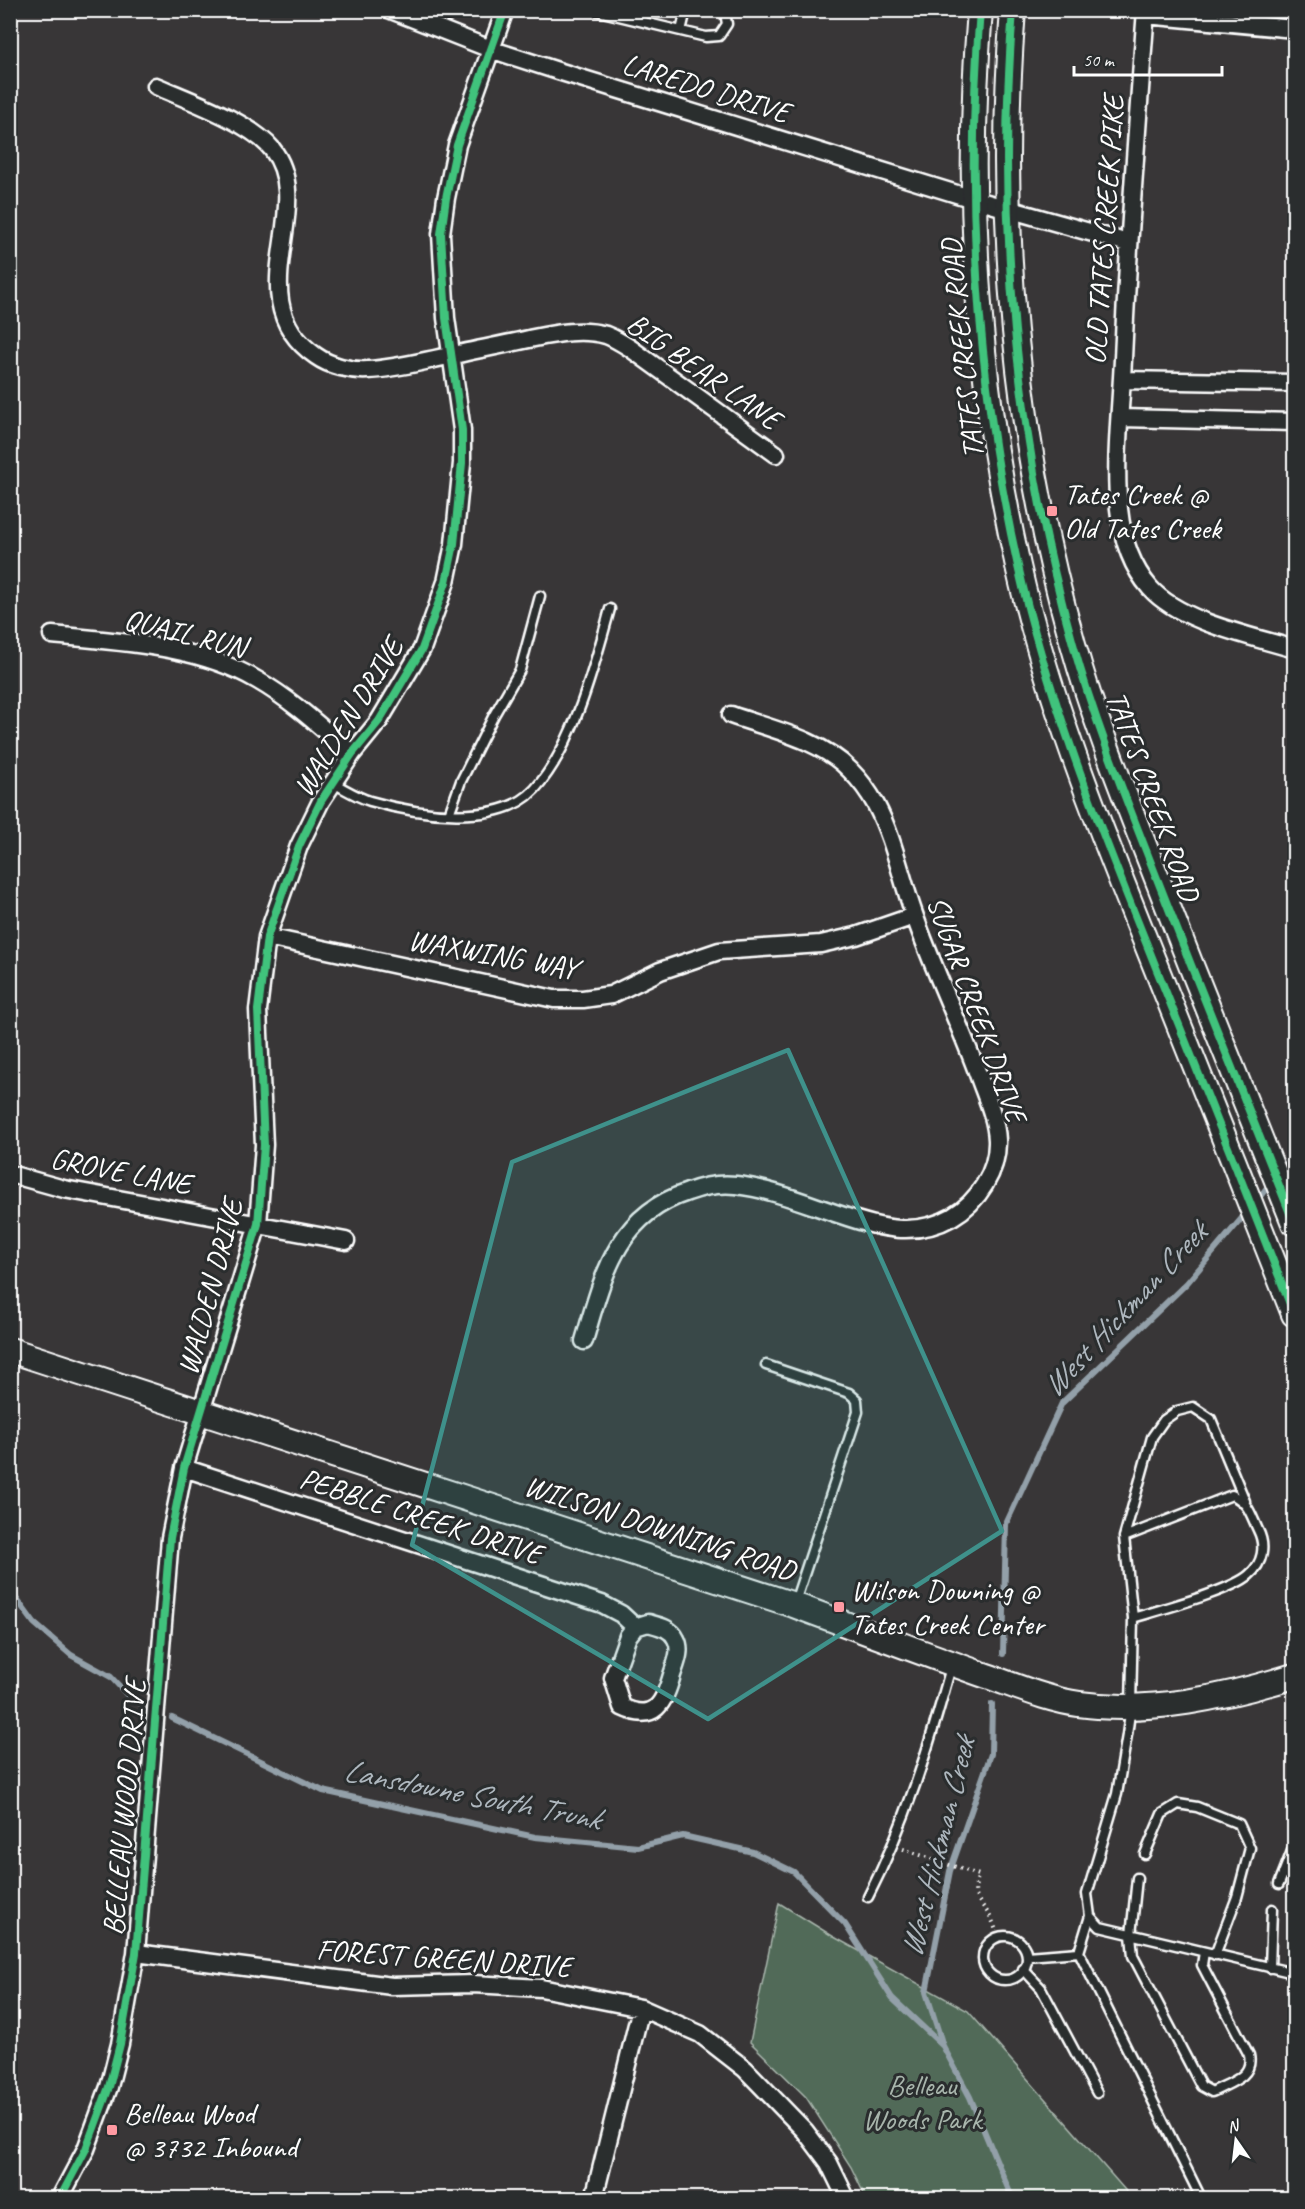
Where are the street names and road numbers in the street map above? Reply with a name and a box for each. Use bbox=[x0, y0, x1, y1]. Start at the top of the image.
street label: LAREDO DRIVE bbox=[618, 45, 798, 132]
street label: OLD TATES CREEK PIKE bbox=[1076, 90, 1133, 366]
street label: TATES CREEK ROAD bbox=[931, 235, 992, 461]
street label: BIG BEAR LANE bbox=[620, 304, 791, 440]
street label: QUAIL RUN bbox=[120, 600, 255, 668]
street label: WALDEN DRIVE bbox=[284, 627, 414, 803]
street label: TATES CREEK ROAD bbox=[1097, 686, 1210, 909]
street label: SUGAR CREEK DRIVE bbox=[918, 891, 1037, 1131]
street label: WAXWING WAY bbox=[406, 920, 586, 989]
street label: GROVE LANE bbox=[48, 1139, 199, 1204]
street label: WALDEN DRIVE bbox=[168, 1191, 253, 1379]
street label: PEBBLE CREEK DRIVE bbox=[295, 1459, 550, 1574]
street label: WILSON DOWNING ROAD bbox=[520, 1466, 803, 1591]
street label: BELLEAU WOOD DRIVE bbox=[94, 1674, 154, 1937]
street label: FOREST GREEN DRIVE bbox=[315, 1930, 576, 1986]

